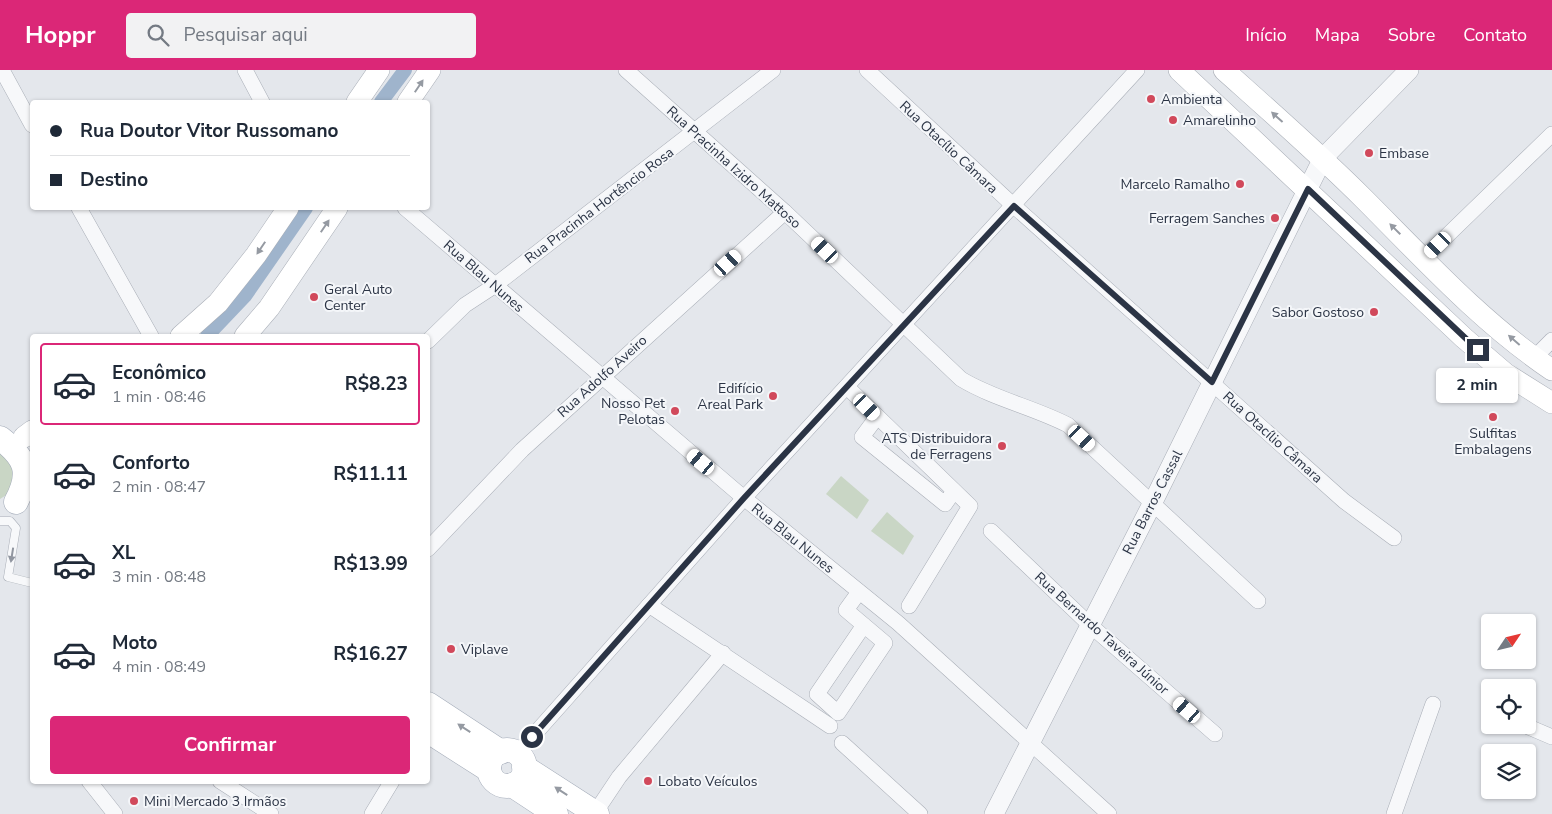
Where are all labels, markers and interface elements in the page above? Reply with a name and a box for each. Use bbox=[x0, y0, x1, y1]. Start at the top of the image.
search box bbox=[126, 13, 476, 58]
text: Hoppr bbox=[25, 19, 96, 51]
icon: search bbox=[144, 21, 172, 49]
text: Pesquisar aqui bbox=[184, 22, 308, 48]
text: Início bbox=[1245, 23, 1287, 47]
text: Mapa bbox=[1315, 23, 1360, 47]
text: Sobre bbox=[1388, 23, 1435, 47]
text: Contato bbox=[1463, 23, 1527, 47]
one-way arrow bbox=[414, 80, 424, 93]
place label: Ambienta bbox=[1161, 90, 1222, 109]
marker: Ambienta bbox=[1145, 93, 1157, 105]
street label: Rua Otacílio Câmara bbox=[895, 97, 1002, 198]
street label: Rua Pracinha Izidro Mattoso bbox=[662, 102, 805, 233]
place label: Amarelinho bbox=[1183, 111, 1256, 130]
one-way arrow bbox=[1271, 112, 1283, 123]
marker: Amarelinho bbox=[1167, 114, 1179, 126]
text: Rua Doutor Vitor Russomano bbox=[80, 118, 338, 144]
street label: Rua Pracinha Hortêncio Rosa bbox=[521, 143, 678, 268]
place label: Embase bbox=[1379, 144, 1429, 163]
marker: Embase bbox=[1363, 147, 1375, 159]
text: Destino bbox=[80, 167, 148, 193]
place label: Marcelo Ramalho bbox=[1120, 175, 1230, 194]
marker: Marcelo Ramalho bbox=[1234, 178, 1246, 190]
place label: Ferragem Sanches bbox=[1149, 209, 1265, 228]
marker: Ferragem Sanches bbox=[1269, 212, 1281, 224]
one-way arrow bbox=[320, 219, 330, 233]
one-way arrow bbox=[1389, 224, 1401, 236]
car bbox=[1422, 229, 1454, 261]
car bbox=[808, 234, 841, 266]
street label: Rua Blau Nunes bbox=[439, 236, 528, 317]
one-way arrow bbox=[256, 241, 266, 255]
car bbox=[711, 247, 744, 279]
place label: Geral Auto Center bbox=[324, 280, 393, 315]
marker: Geral Auto Center bbox=[308, 291, 320, 303]
place label: Sabor Gostoso bbox=[1272, 303, 1364, 322]
marker: Sabor Gostoso bbox=[1368, 306, 1380, 318]
street label: Rua Adolfo Aveiro bbox=[553, 331, 651, 422]
one-way arrow bbox=[1508, 334, 1520, 346]
route end bbox=[1467, 339, 1489, 361]
text: Econômico bbox=[112, 360, 206, 386]
icon: car bbox=[52, 362, 97, 407]
callout: 2 min bbox=[1437, 368, 1519, 402]
text: R$8.23 bbox=[345, 371, 408, 397]
text: 2 min bbox=[1456, 374, 1498, 396]
place label: Edifício Areal Park bbox=[697, 379, 764, 414]
text: 1 min · 08:46 bbox=[112, 386, 206, 408]
street label: Rua Otacílio Câmara bbox=[1219, 387, 1327, 487]
marker: Edifício Areal Park bbox=[767, 390, 779, 402]
car bbox=[851, 391, 882, 423]
place label: Nosso Pet Pelotas bbox=[601, 394, 665, 429]
marker: Nosso Pet Pelotas bbox=[669, 405, 681, 417]
marker: Sulfitas Embalagens bbox=[1487, 411, 1499, 423]
car bbox=[1065, 422, 1098, 454]
place label: Sulfitas Embalagens bbox=[1454, 424, 1532, 459]
place label: ATS Distribuidora de Ferragens bbox=[882, 429, 992, 464]
marker: ATS Distribuidora de Ferragens bbox=[996, 440, 1008, 452]
street label: Rua Barros Cassal bbox=[1118, 446, 1187, 558]
car bbox=[684, 447, 717, 477]
text: Conforto bbox=[112, 450, 190, 476]
icon: car bbox=[52, 452, 97, 497]
text: R$11.11 bbox=[333, 461, 408, 487]
text: 2 min · 08:47 bbox=[112, 476, 206, 498]
street label: Rua Blau Nunes bbox=[747, 499, 838, 578]
text: XL bbox=[112, 540, 135, 566]
icon: car bbox=[52, 542, 97, 587]
one-way arrow bbox=[7, 547, 15, 563]
text: R$13.99 bbox=[333, 551, 408, 577]
text: 3 min · 08:48 bbox=[112, 566, 206, 588]
street label: Rua Bernardo Taveira Júnior bbox=[1030, 568, 1173, 699]
north arrow bbox=[1481, 614, 1536, 669]
map controls bbox=[1481, 614, 1536, 799]
text: Moto bbox=[112, 630, 158, 656]
icon: car bbox=[52, 632, 97, 677]
place label: Viplave bbox=[460, 640, 508, 659]
text: R$16.27 bbox=[333, 641, 408, 667]
marker: Viplave bbox=[445, 643, 457, 655]
text: 4 min · 08:49 bbox=[112, 656, 206, 678]
button: locate bbox=[1481, 679, 1536, 734]
car bbox=[1170, 694, 1203, 726]
button: Confirmar bbox=[50, 716, 410, 774]
one-way arrow bbox=[458, 723, 471, 733]
route start bbox=[521, 726, 543, 748]
button: layers bbox=[1481, 744, 1536, 799]
place label: Lobato Veículos bbox=[658, 772, 758, 791]
marker: Lobato Veículos bbox=[642, 775, 654, 787]
one-way arrow bbox=[554, 786, 567, 795]
place label: Mini Mercado 3 Irmãos bbox=[144, 792, 287, 811]
marker: Mini Mercado 3 Irmãos bbox=[128, 795, 140, 807]

